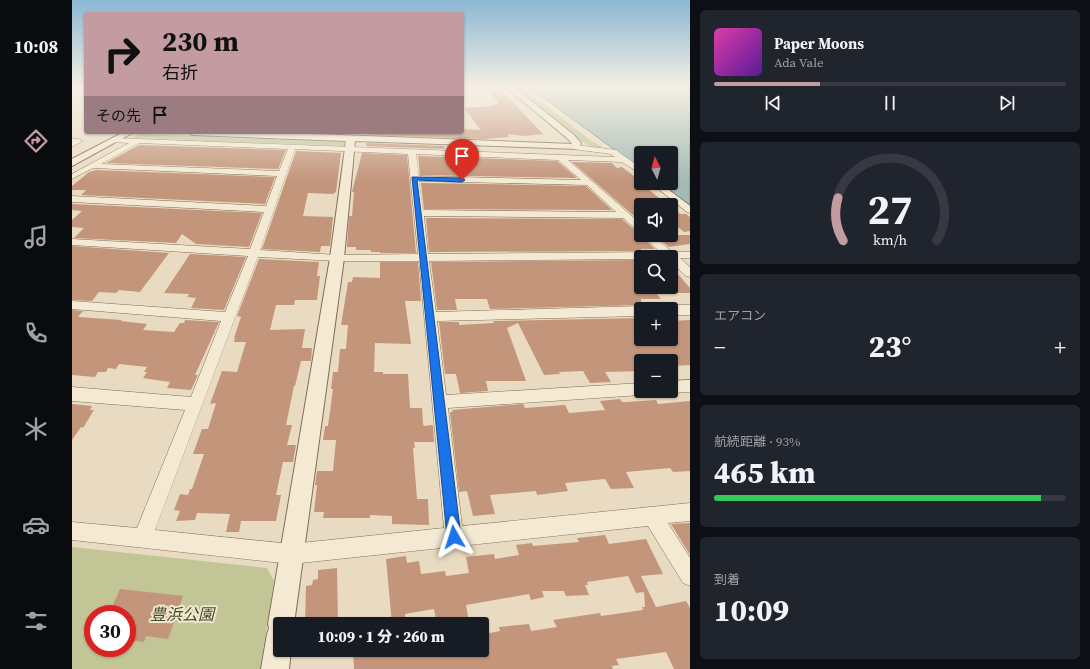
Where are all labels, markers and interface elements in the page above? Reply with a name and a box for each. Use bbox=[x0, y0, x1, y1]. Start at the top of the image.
text: 230 m bbox=[162, 22, 239, 60]
icon: right bbox=[96, 28, 148, 80]
text: Paper Moons bbox=[774, 33, 864, 54]
text: 10:08 bbox=[14, 34, 58, 59]
text: Ada Vale bbox=[774, 54, 824, 71]
text: 右折 bbox=[162, 60, 198, 85]
icon: previous bbox=[762, 92, 784, 114]
icon: pause bbox=[879, 92, 901, 114]
icon: next bbox=[996, 92, 1018, 114]
icon: arrive bbox=[149, 104, 171, 126]
text: その先 bbox=[96, 105, 141, 126]
icon: directions bbox=[22, 127, 50, 155]
pin bbox=[445, 139, 479, 180]
icon: arrive bbox=[451, 145, 473, 167]
north arrow bbox=[634, 146, 678, 190]
map controls bbox=[634, 146, 678, 398]
text: 27 bbox=[867, 180, 913, 237]
button: sound bbox=[634, 198, 678, 242]
icon: music bbox=[22, 223, 50, 251]
text: km/h bbox=[873, 229, 907, 249]
button: search bbox=[634, 250, 678, 294]
button: + bbox=[634, 302, 678, 346]
text: エアコン bbox=[714, 307, 766, 324]
icon: phone bbox=[22, 319, 50, 347]
text: 23° bbox=[869, 326, 911, 367]
text: − bbox=[714, 332, 726, 362]
text: + bbox=[1054, 332, 1066, 362]
button: − bbox=[634, 354, 678, 398]
icon: climate bbox=[22, 415, 50, 443]
text: 航続距離 · 93% bbox=[714, 433, 800, 450]
text: 465 km bbox=[714, 452, 815, 493]
icon: car bbox=[22, 511, 50, 539]
position arrow bbox=[433, 516, 475, 558]
text: 到着 bbox=[714, 571, 740, 588]
text: 10:09 bbox=[714, 590, 789, 631]
park label: 豊浜公園 bbox=[150, 603, 216, 625]
speed limit sign: 30 bbox=[84, 605, 136, 657]
icon: filters bbox=[22, 607, 50, 635]
text: 10:09 · 1 分 · 260 m bbox=[317, 626, 445, 647]

